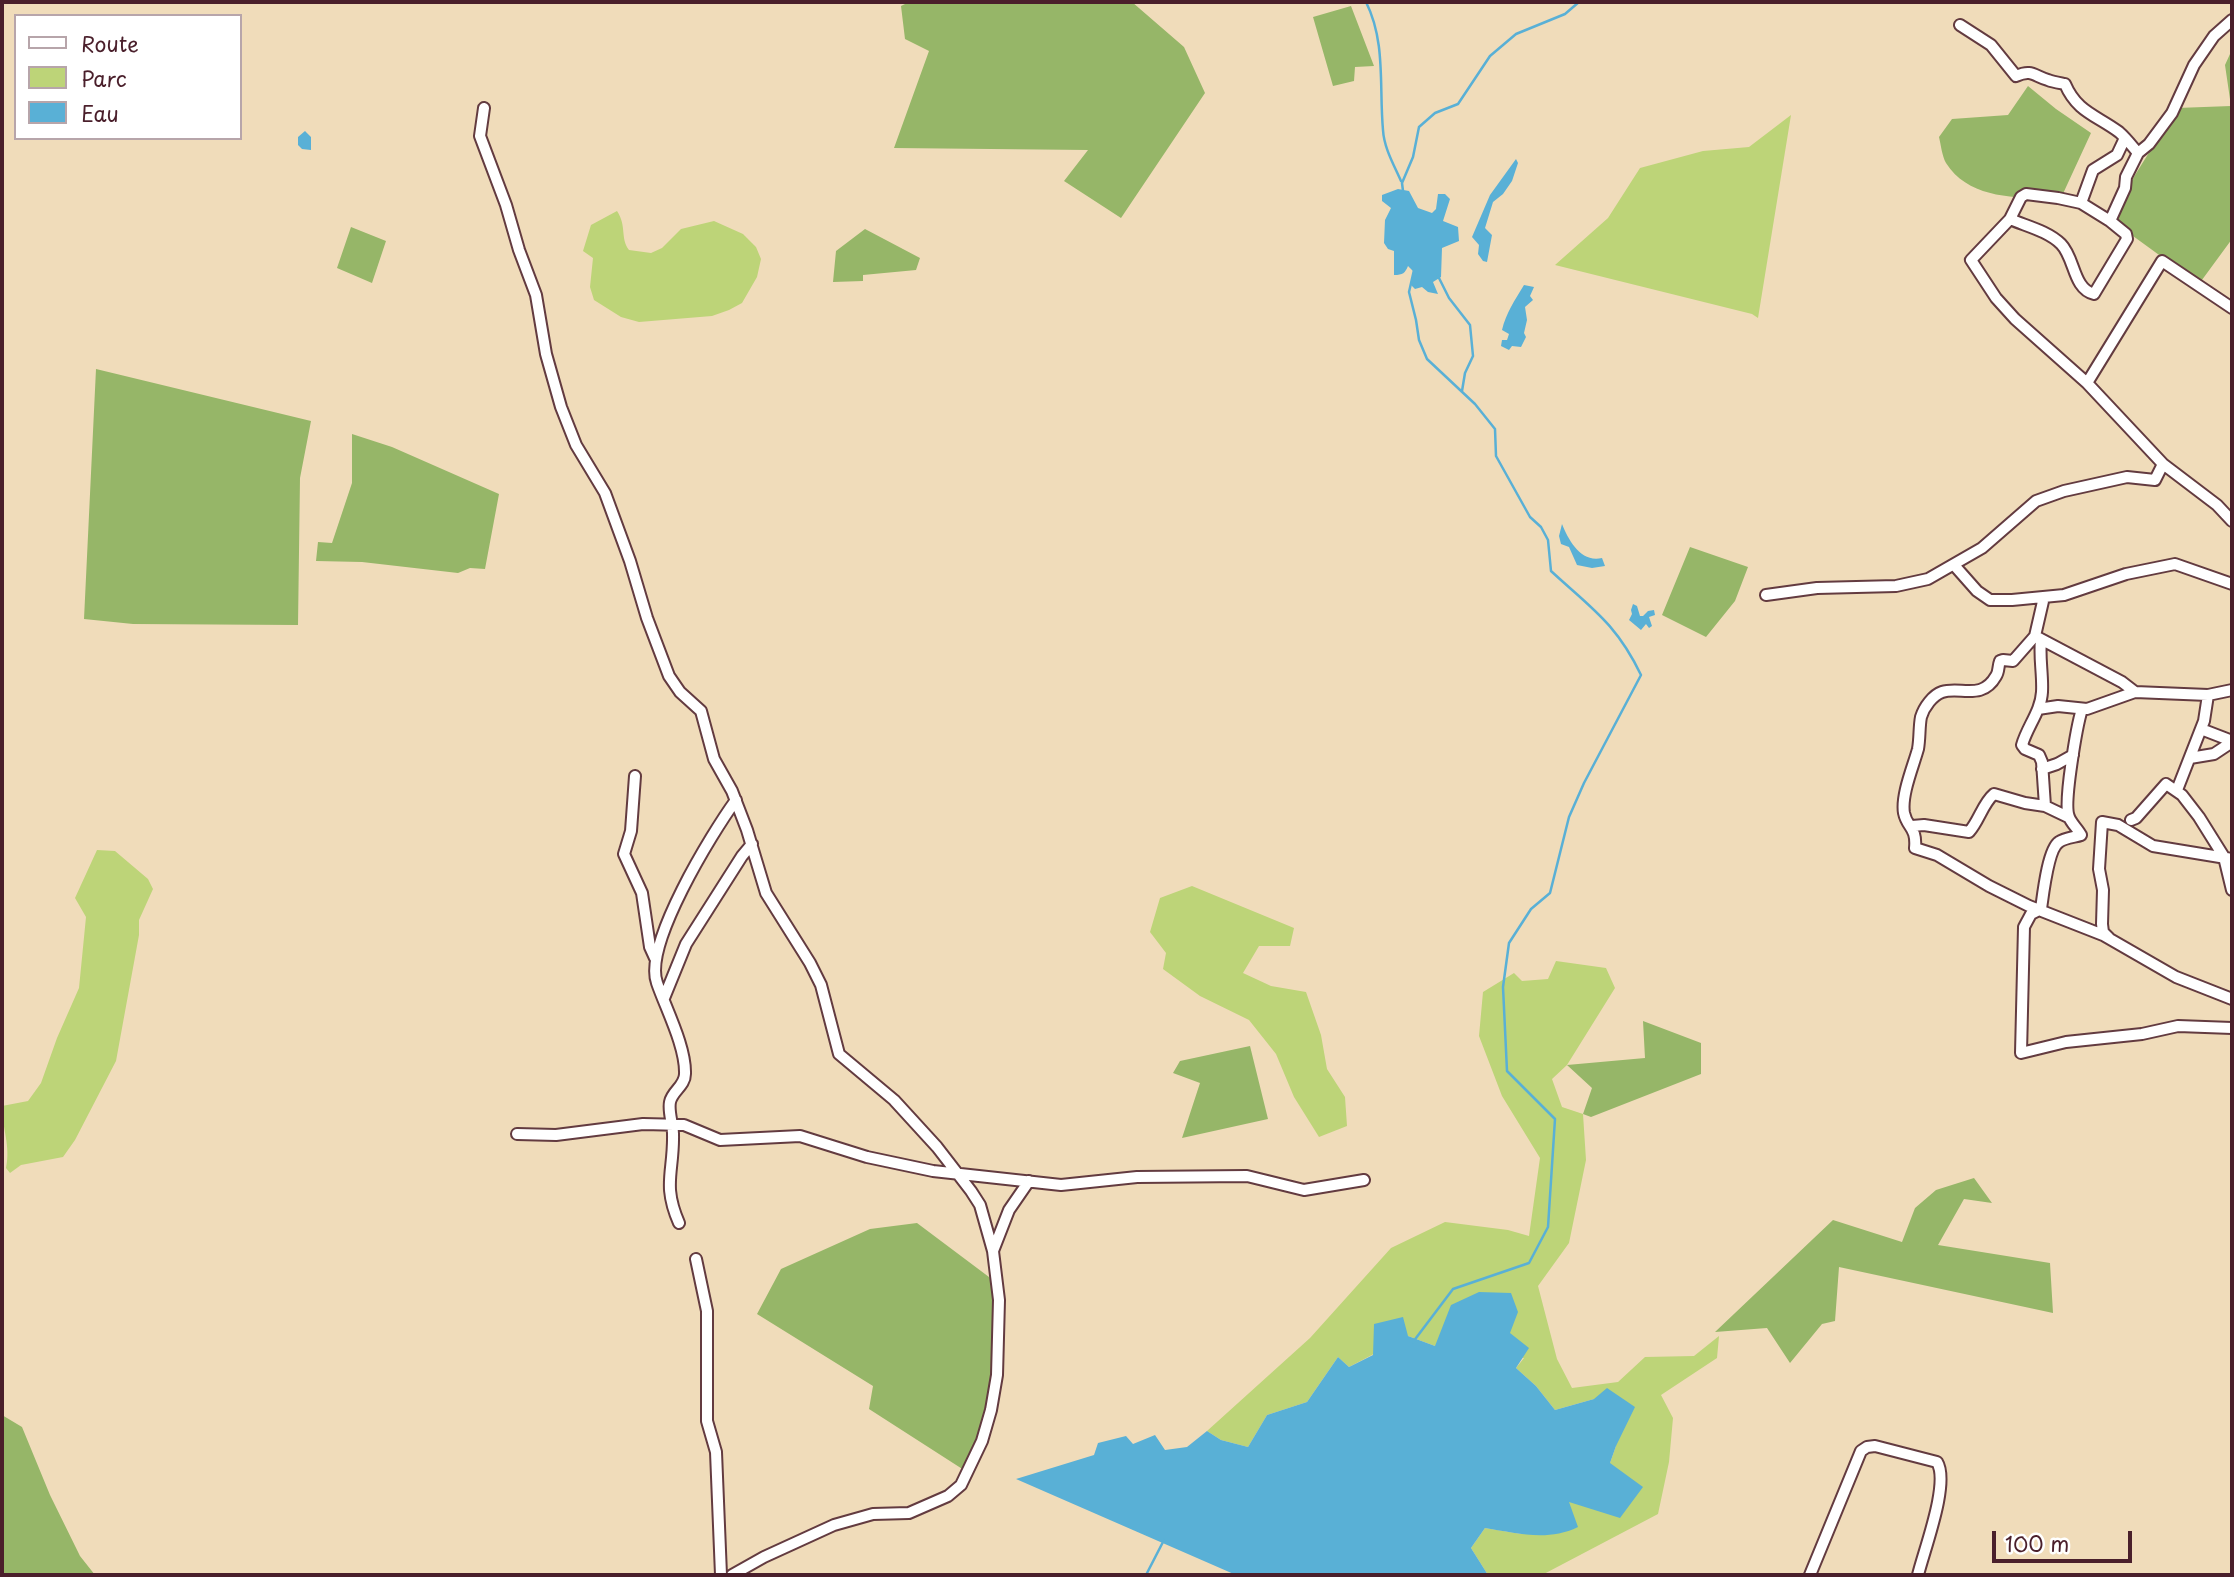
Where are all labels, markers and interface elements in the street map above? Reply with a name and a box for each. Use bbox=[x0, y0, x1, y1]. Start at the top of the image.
legend bbox=[14, 14, 242, 140]
text: Route bbox=[81, 27, 139, 59]
text: Parc bbox=[81, 62, 127, 94]
text: Eau bbox=[81, 97, 119, 129]
scale bar bbox=[1996, 1518, 2136, 1562]
text: 100 m bbox=[2005, 1527, 2069, 1559]

